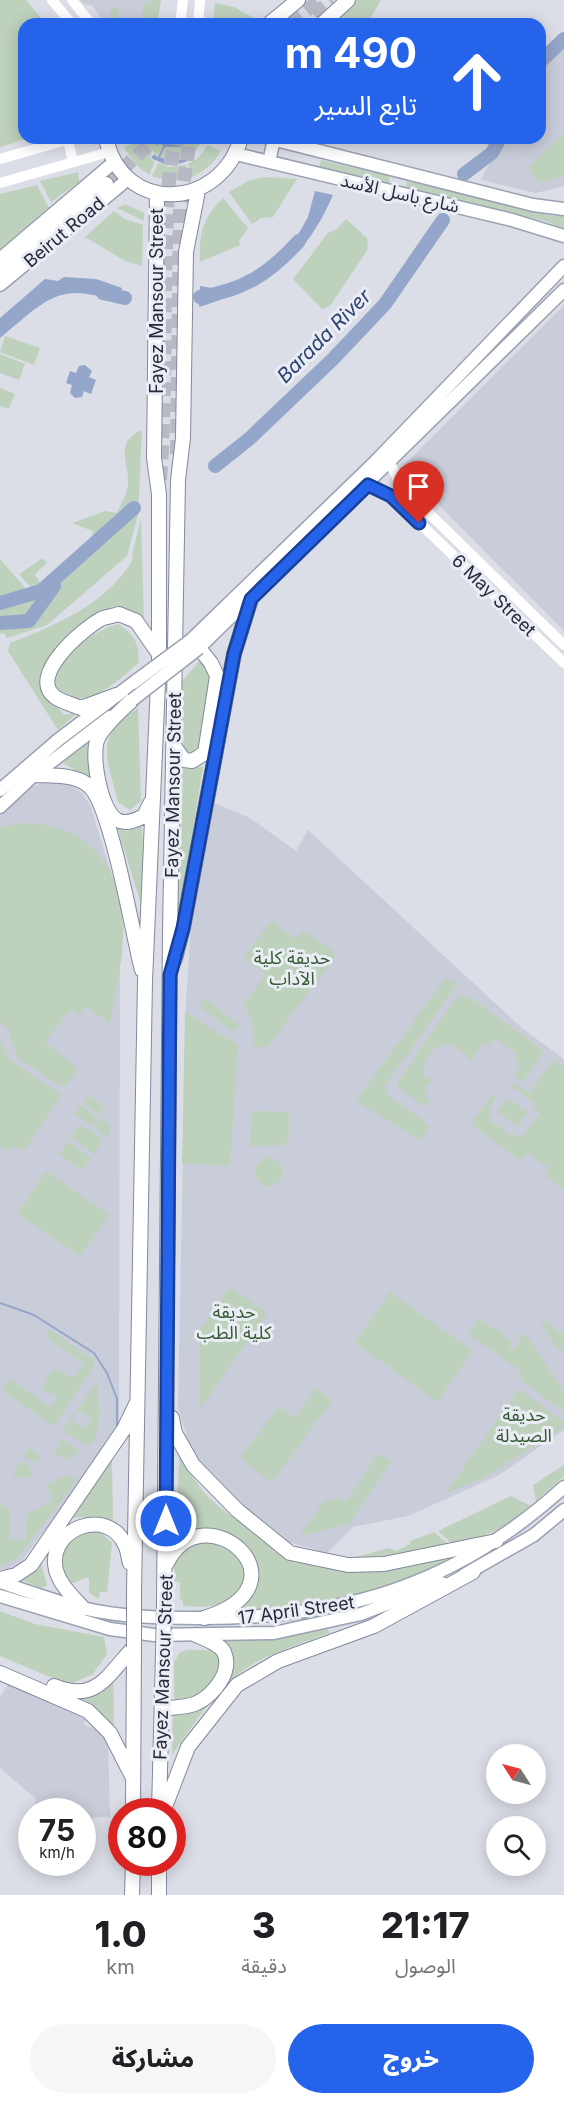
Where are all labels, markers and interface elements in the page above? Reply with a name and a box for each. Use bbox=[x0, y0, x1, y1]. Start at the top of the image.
text: 490 m bbox=[285, 27, 417, 78]
icon: ahead bbox=[438, 42, 516, 120]
text: تابع السير bbox=[315, 89, 417, 122]
street label: شارع باسل الأسد bbox=[338, 169, 461, 221]
street label: Beirut Road bbox=[20, 192, 108, 272]
street label: Fayez Mansour Street bbox=[146, 208, 167, 394]
water label: Barada River bbox=[272, 284, 376, 388]
pin bbox=[393, 461, 444, 523]
icon: arrive bbox=[402, 470, 435, 503]
street label: 6 May Street bbox=[448, 550, 540, 640]
street label: Fayez Mansour Street bbox=[161, 692, 185, 878]
park label: حديقة كلية الآداب bbox=[254, 947, 330, 989]
park label: حديقة كلية الطب bbox=[197, 1301, 272, 1343]
park label: حديقة الصيدلة bbox=[496, 1404, 552, 1446]
position arrow bbox=[134, 1489, 198, 1553]
street label: Fayez Mansour Street bbox=[149, 1574, 177, 1760]
street label: 17 April Street bbox=[236, 1591, 356, 1629]
north arrow bbox=[486, 1744, 546, 1804]
map controls bbox=[486, 1744, 546, 1876]
speed limit sign: 80 bbox=[108, 1798, 186, 1876]
text: 75 bbox=[39, 1812, 75, 1848]
button: search bbox=[486, 1816, 546, 1876]
text: km/h bbox=[39, 1843, 75, 1862]
text: 3 bbox=[252, 1903, 276, 1947]
text: 21:17 bbox=[381, 1903, 470, 1947]
text: 1.0 bbox=[94, 1912, 147, 1956]
text: دقيقة bbox=[241, 1954, 287, 1978]
text: الوصول bbox=[395, 1954, 456, 1978]
text: km bbox=[106, 1955, 135, 1979]
button: مشاركة bbox=[30, 2024, 276, 2093]
button: خروج bbox=[288, 2024, 534, 2093]

